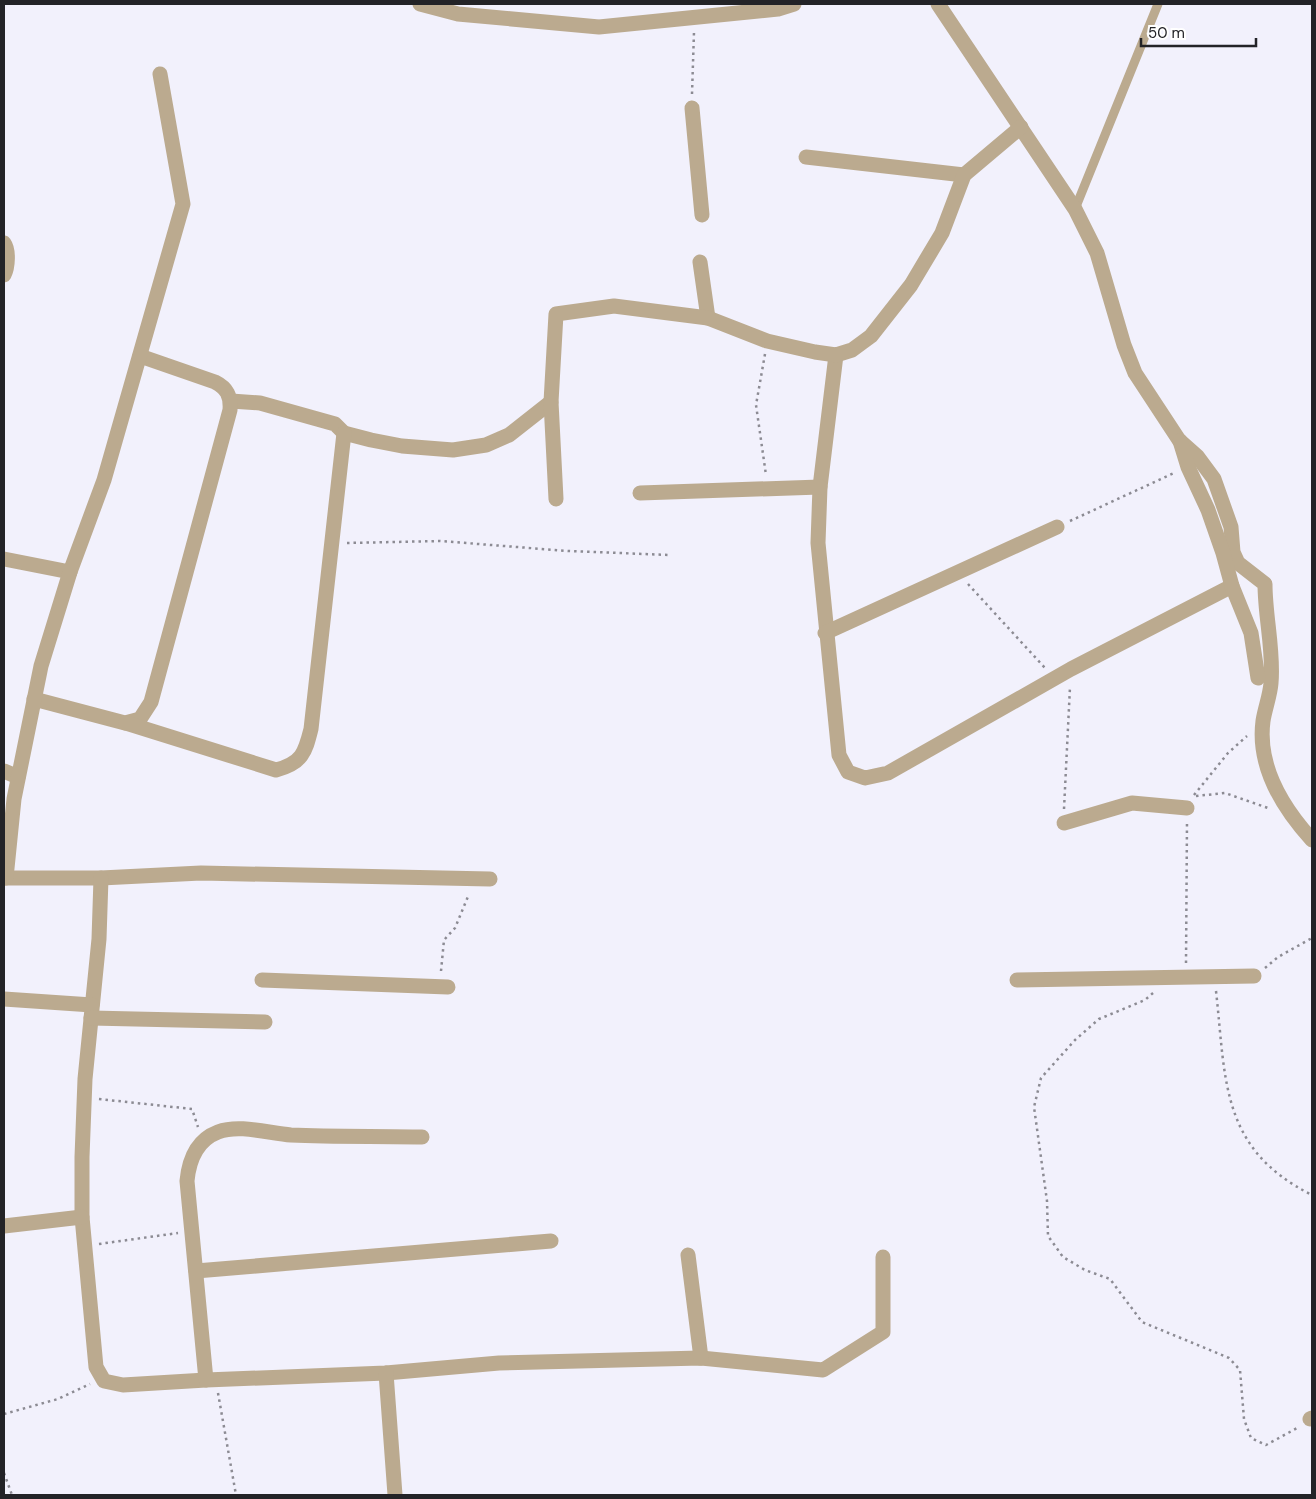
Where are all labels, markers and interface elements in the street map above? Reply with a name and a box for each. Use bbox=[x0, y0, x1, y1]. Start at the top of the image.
scale bar bbox=[1141, 15, 1256, 47]
text: 50 m bbox=[1148, 23, 1185, 43]

